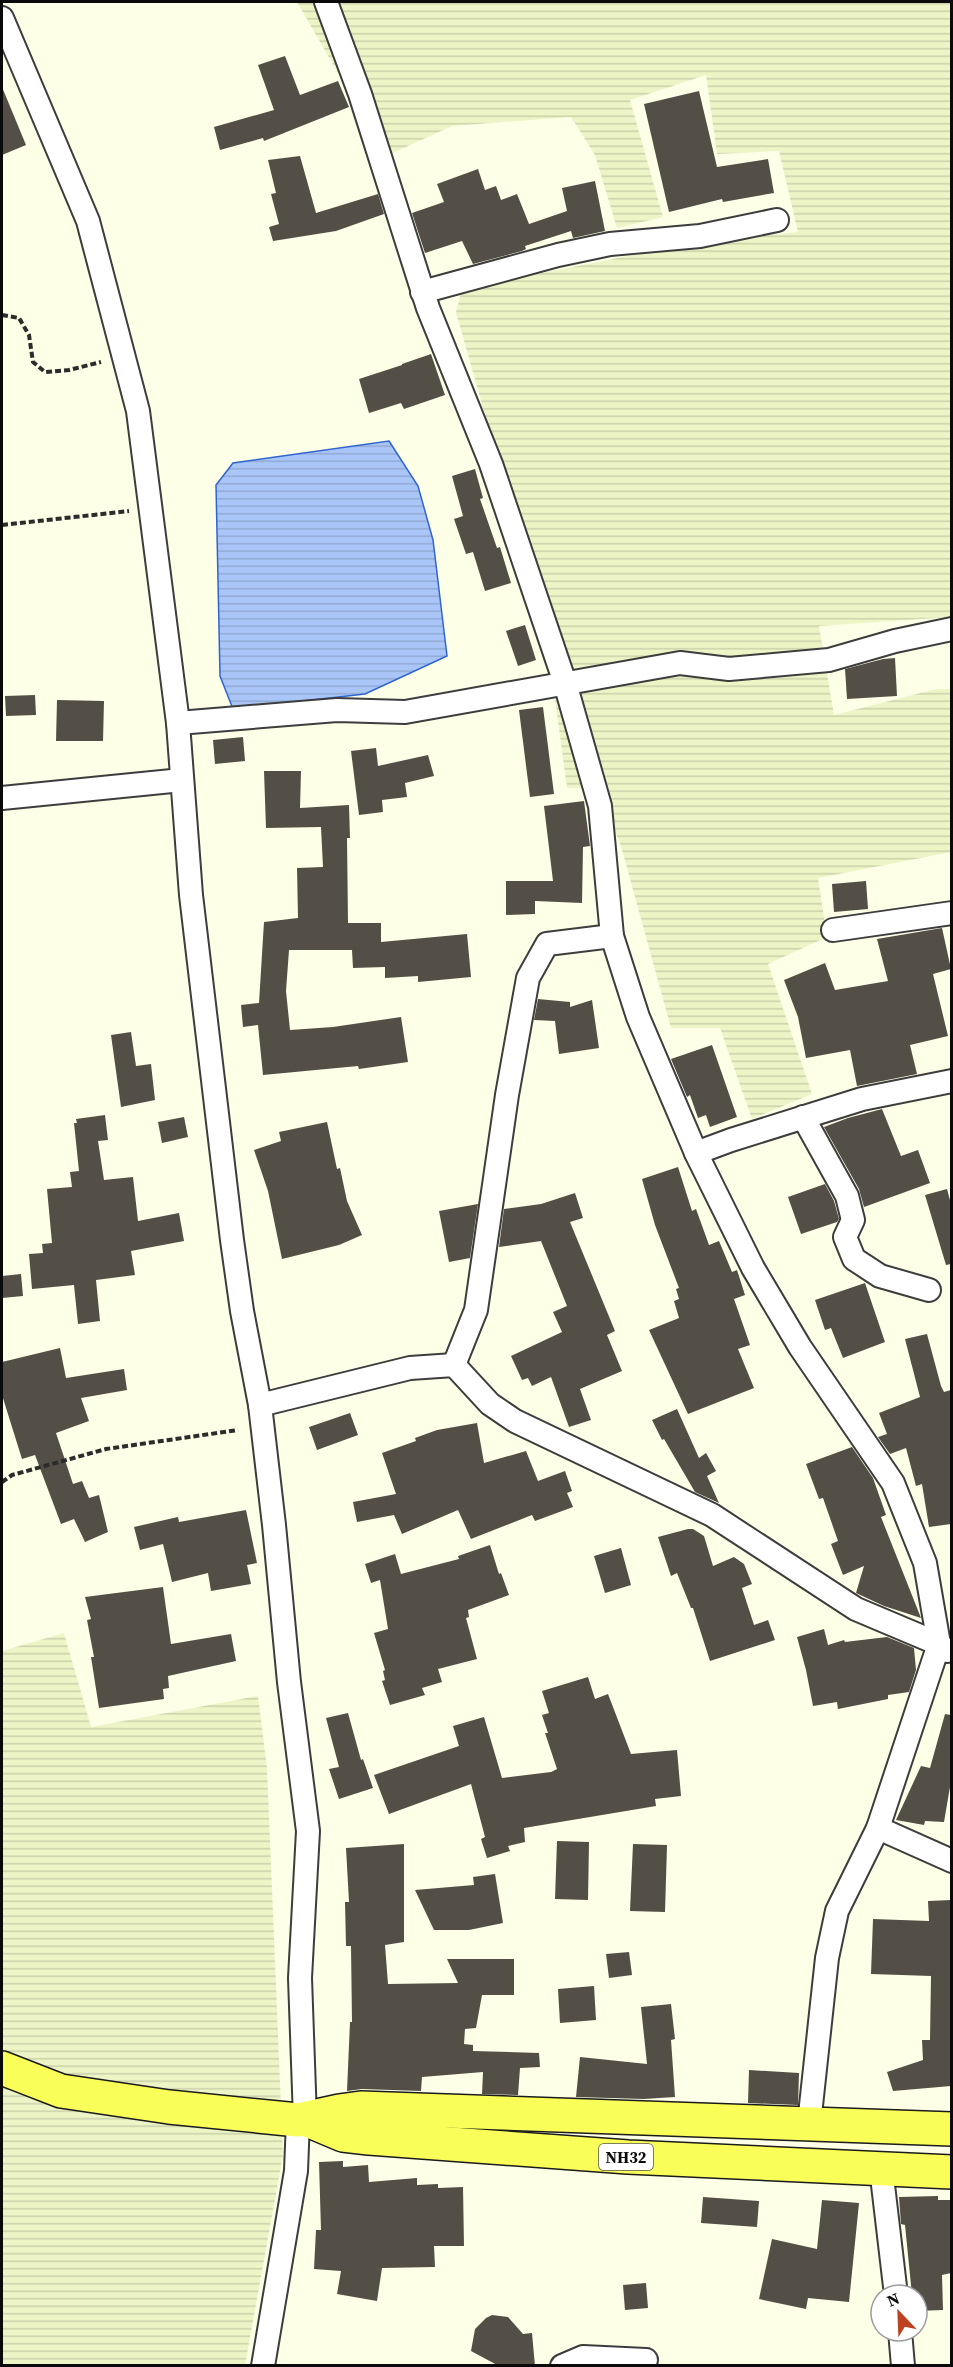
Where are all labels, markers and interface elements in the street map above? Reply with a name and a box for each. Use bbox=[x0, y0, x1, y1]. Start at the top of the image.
road number: NH32 bbox=[599, 2144, 653, 2170]
north arrow bbox=[869, 2283, 929, 2343]
text: N bbox=[883, 2287, 903, 2312]

